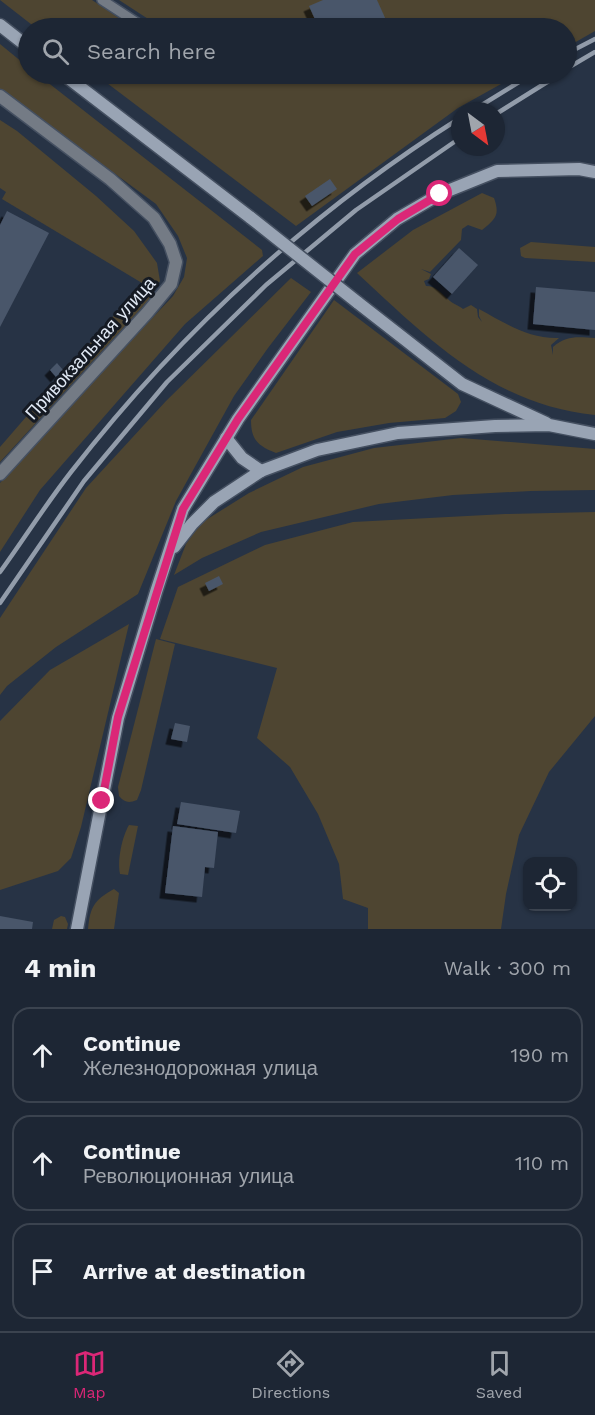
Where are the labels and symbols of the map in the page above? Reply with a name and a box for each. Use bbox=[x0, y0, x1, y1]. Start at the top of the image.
north arrow bbox=[451, 102, 505, 156]
route start bbox=[426, 180, 452, 206]
street label: Привокзальная улица bbox=[21, 272, 160, 423]
route end bbox=[88, 787, 114, 813]

